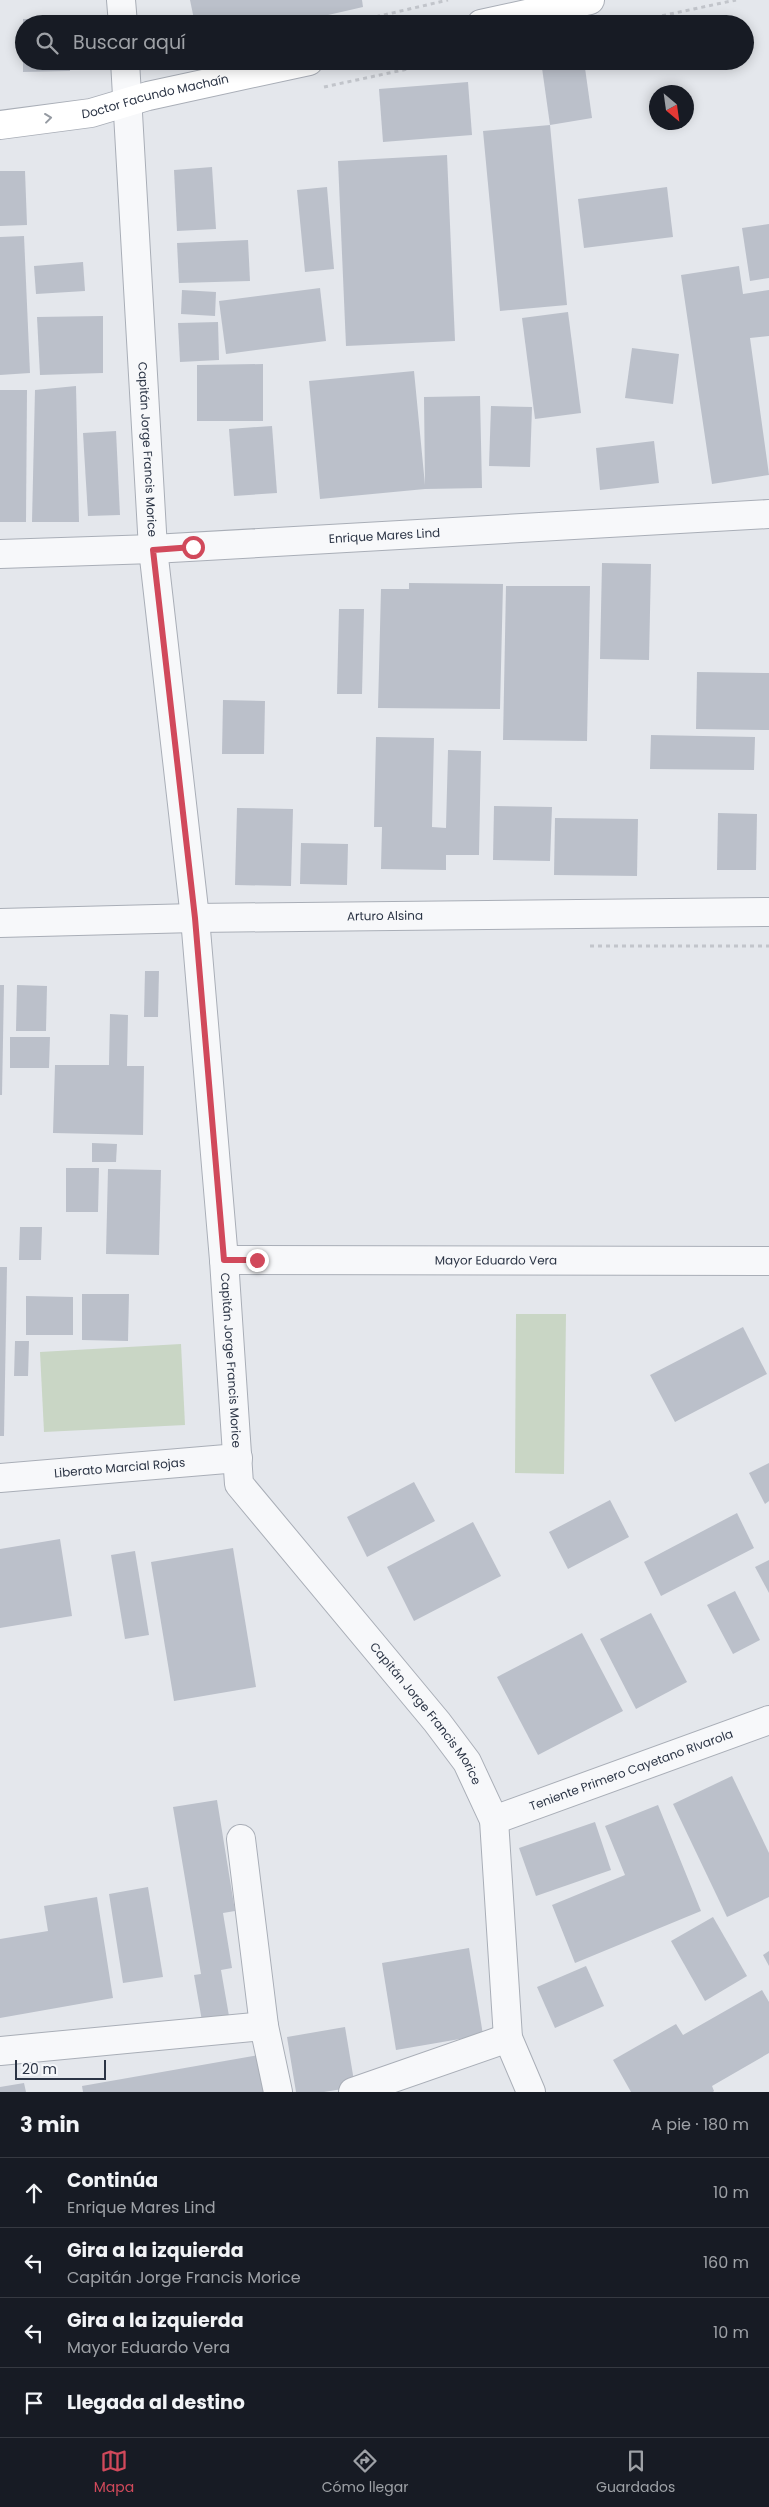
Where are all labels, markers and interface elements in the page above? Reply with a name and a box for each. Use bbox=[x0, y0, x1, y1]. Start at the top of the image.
search box bbox=[15, 15, 754, 70]
icon: search bbox=[33, 29, 61, 57]
text: Buscar aquí bbox=[73, 29, 186, 56]
street label: Doctor Facundo Machaín bbox=[80, 70, 230, 122]
north arrow bbox=[649, 85, 694, 130]
one-way arrow bbox=[44, 114, 53, 124]
street label: Capitán Jorge Francis Morice bbox=[134, 361, 161, 537]
street label: Enrique Mares Lind bbox=[328, 524, 441, 547]
route start bbox=[182, 536, 205, 559]
street label: Arturo Alsina bbox=[347, 907, 423, 924]
route end bbox=[246, 1249, 269, 1272]
street label: Mayor Eduardo Vera bbox=[435, 1251, 557, 1269]
street label: Capitán Jorge Francis Morice bbox=[217, 1272, 246, 1448]
street label: Liberato Marcial Rojas bbox=[53, 1453, 186, 1481]
street label: Capitán Jorge Francis Morice bbox=[366, 1638, 485, 1787]
street label: Teniente Primero Cayetano RIvarola bbox=[527, 1725, 735, 1814]
scale bar bbox=[15, 2057, 106, 2080]
text: 20 m bbox=[22, 2059, 57, 2079]
text: 3 min bbox=[20, 2110, 80, 2139]
text: A pie · 180 m bbox=[651, 2113, 749, 2136]
text: Continúa bbox=[67, 2167, 158, 2194]
icon: ahead bbox=[20, 2179, 48, 2207]
text: 10 m bbox=[713, 2181, 749, 2204]
text: Enrique Mares Lind bbox=[67, 2196, 216, 2219]
text: Gira a la izquierda bbox=[67, 2237, 244, 2264]
icon: left bbox=[20, 2249, 48, 2277]
text: 160 m bbox=[703, 2251, 749, 2274]
text: Capitán Jorge Francis Morice bbox=[67, 2266, 301, 2289]
text: Gira a la izquierda bbox=[67, 2307, 244, 2334]
icon: left bbox=[20, 2319, 48, 2347]
text: 10 m bbox=[713, 2321, 749, 2344]
text: Mayor Eduardo Vera bbox=[67, 2336, 230, 2359]
icon: arrive bbox=[20, 2389, 48, 2417]
text: Llegada al destino bbox=[67, 2389, 245, 2416]
tab: Mapa bbox=[94, 2447, 134, 2498]
tab: Cómo llegar bbox=[322, 2447, 408, 2498]
tab: Guardados bbox=[596, 2447, 675, 2498]

